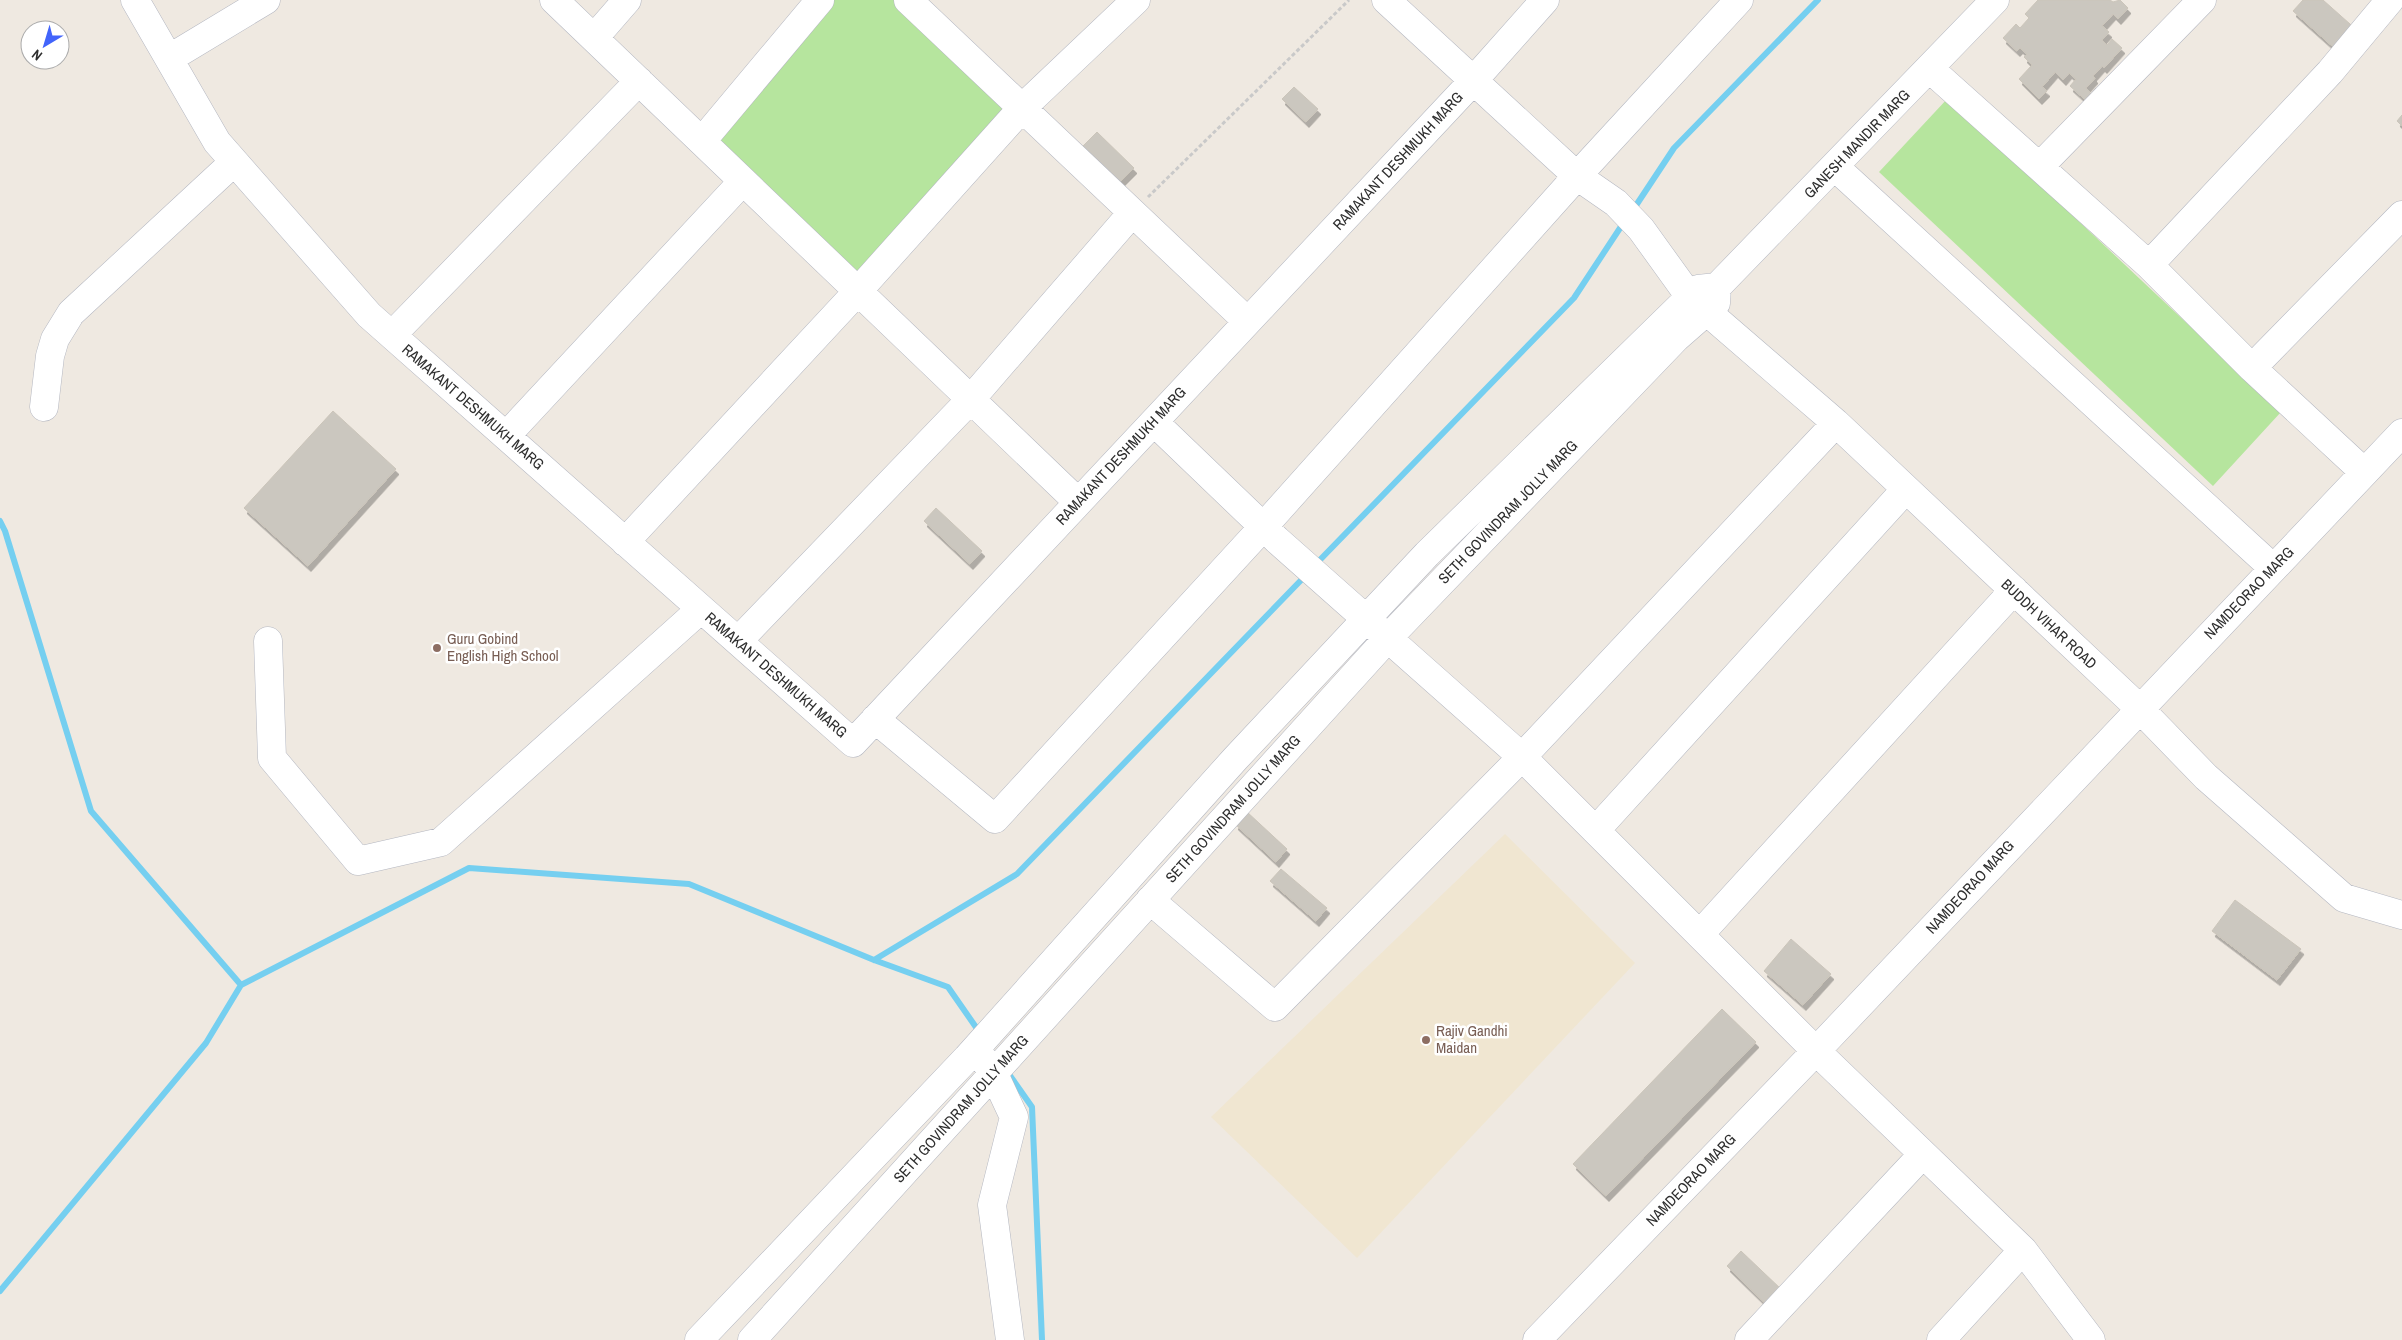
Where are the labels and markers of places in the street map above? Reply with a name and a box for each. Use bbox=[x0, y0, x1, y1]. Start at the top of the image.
place label: Guru Gobind English High School bbox=[447, 628, 558, 666]
marker: Guru Gobind English High School bbox=[431, 642, 443, 654]
place label: Rajiv Gandhi Maidan bbox=[1436, 1020, 1508, 1058]
marker: Rajiv Gandhi Maidan bbox=[1420, 1034, 1432, 1046]

